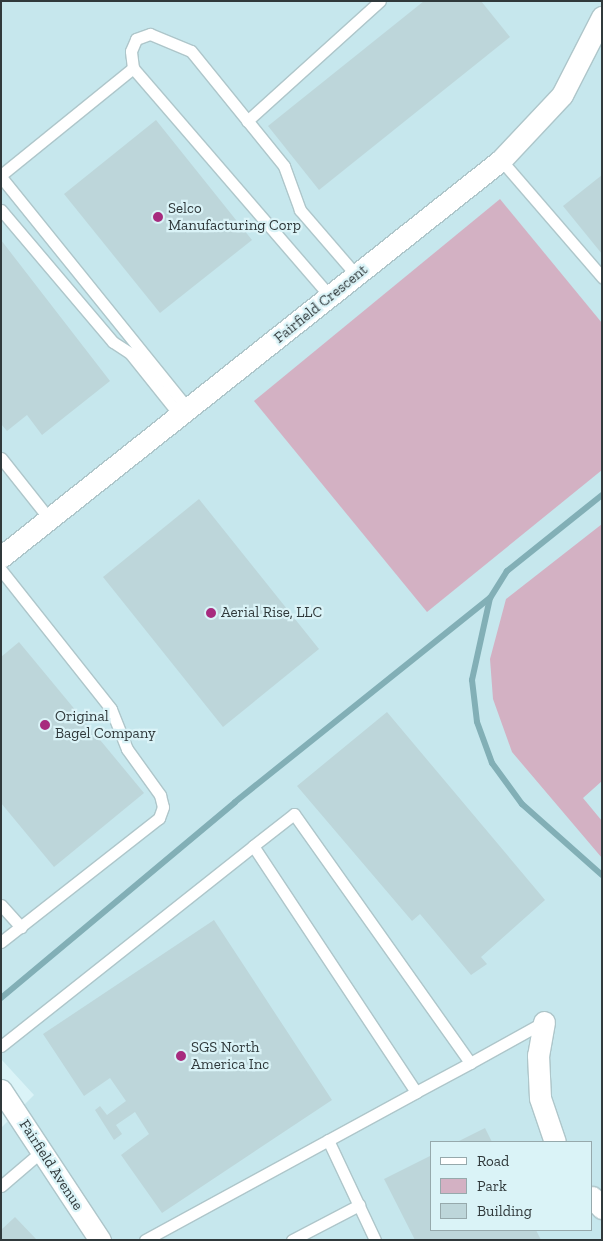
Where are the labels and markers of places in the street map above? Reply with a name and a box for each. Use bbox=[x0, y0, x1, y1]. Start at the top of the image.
place label: Selco Manufacturing Corp bbox=[168, 199, 301, 234]
marker: Selco Manufacturing Corp bbox=[152, 211, 164, 223]
place label: Aerial Rise, LLC bbox=[221, 604, 322, 622]
marker: Aerial Rise, LLC bbox=[205, 607, 217, 619]
place label: Original Bagel Company bbox=[55, 707, 156, 742]
marker: Original Bagel Company bbox=[39, 719, 51, 731]
place label: SGS North America Inc bbox=[191, 1038, 269, 1073]
marker: SGS North America Inc bbox=[175, 1050, 187, 1062]

